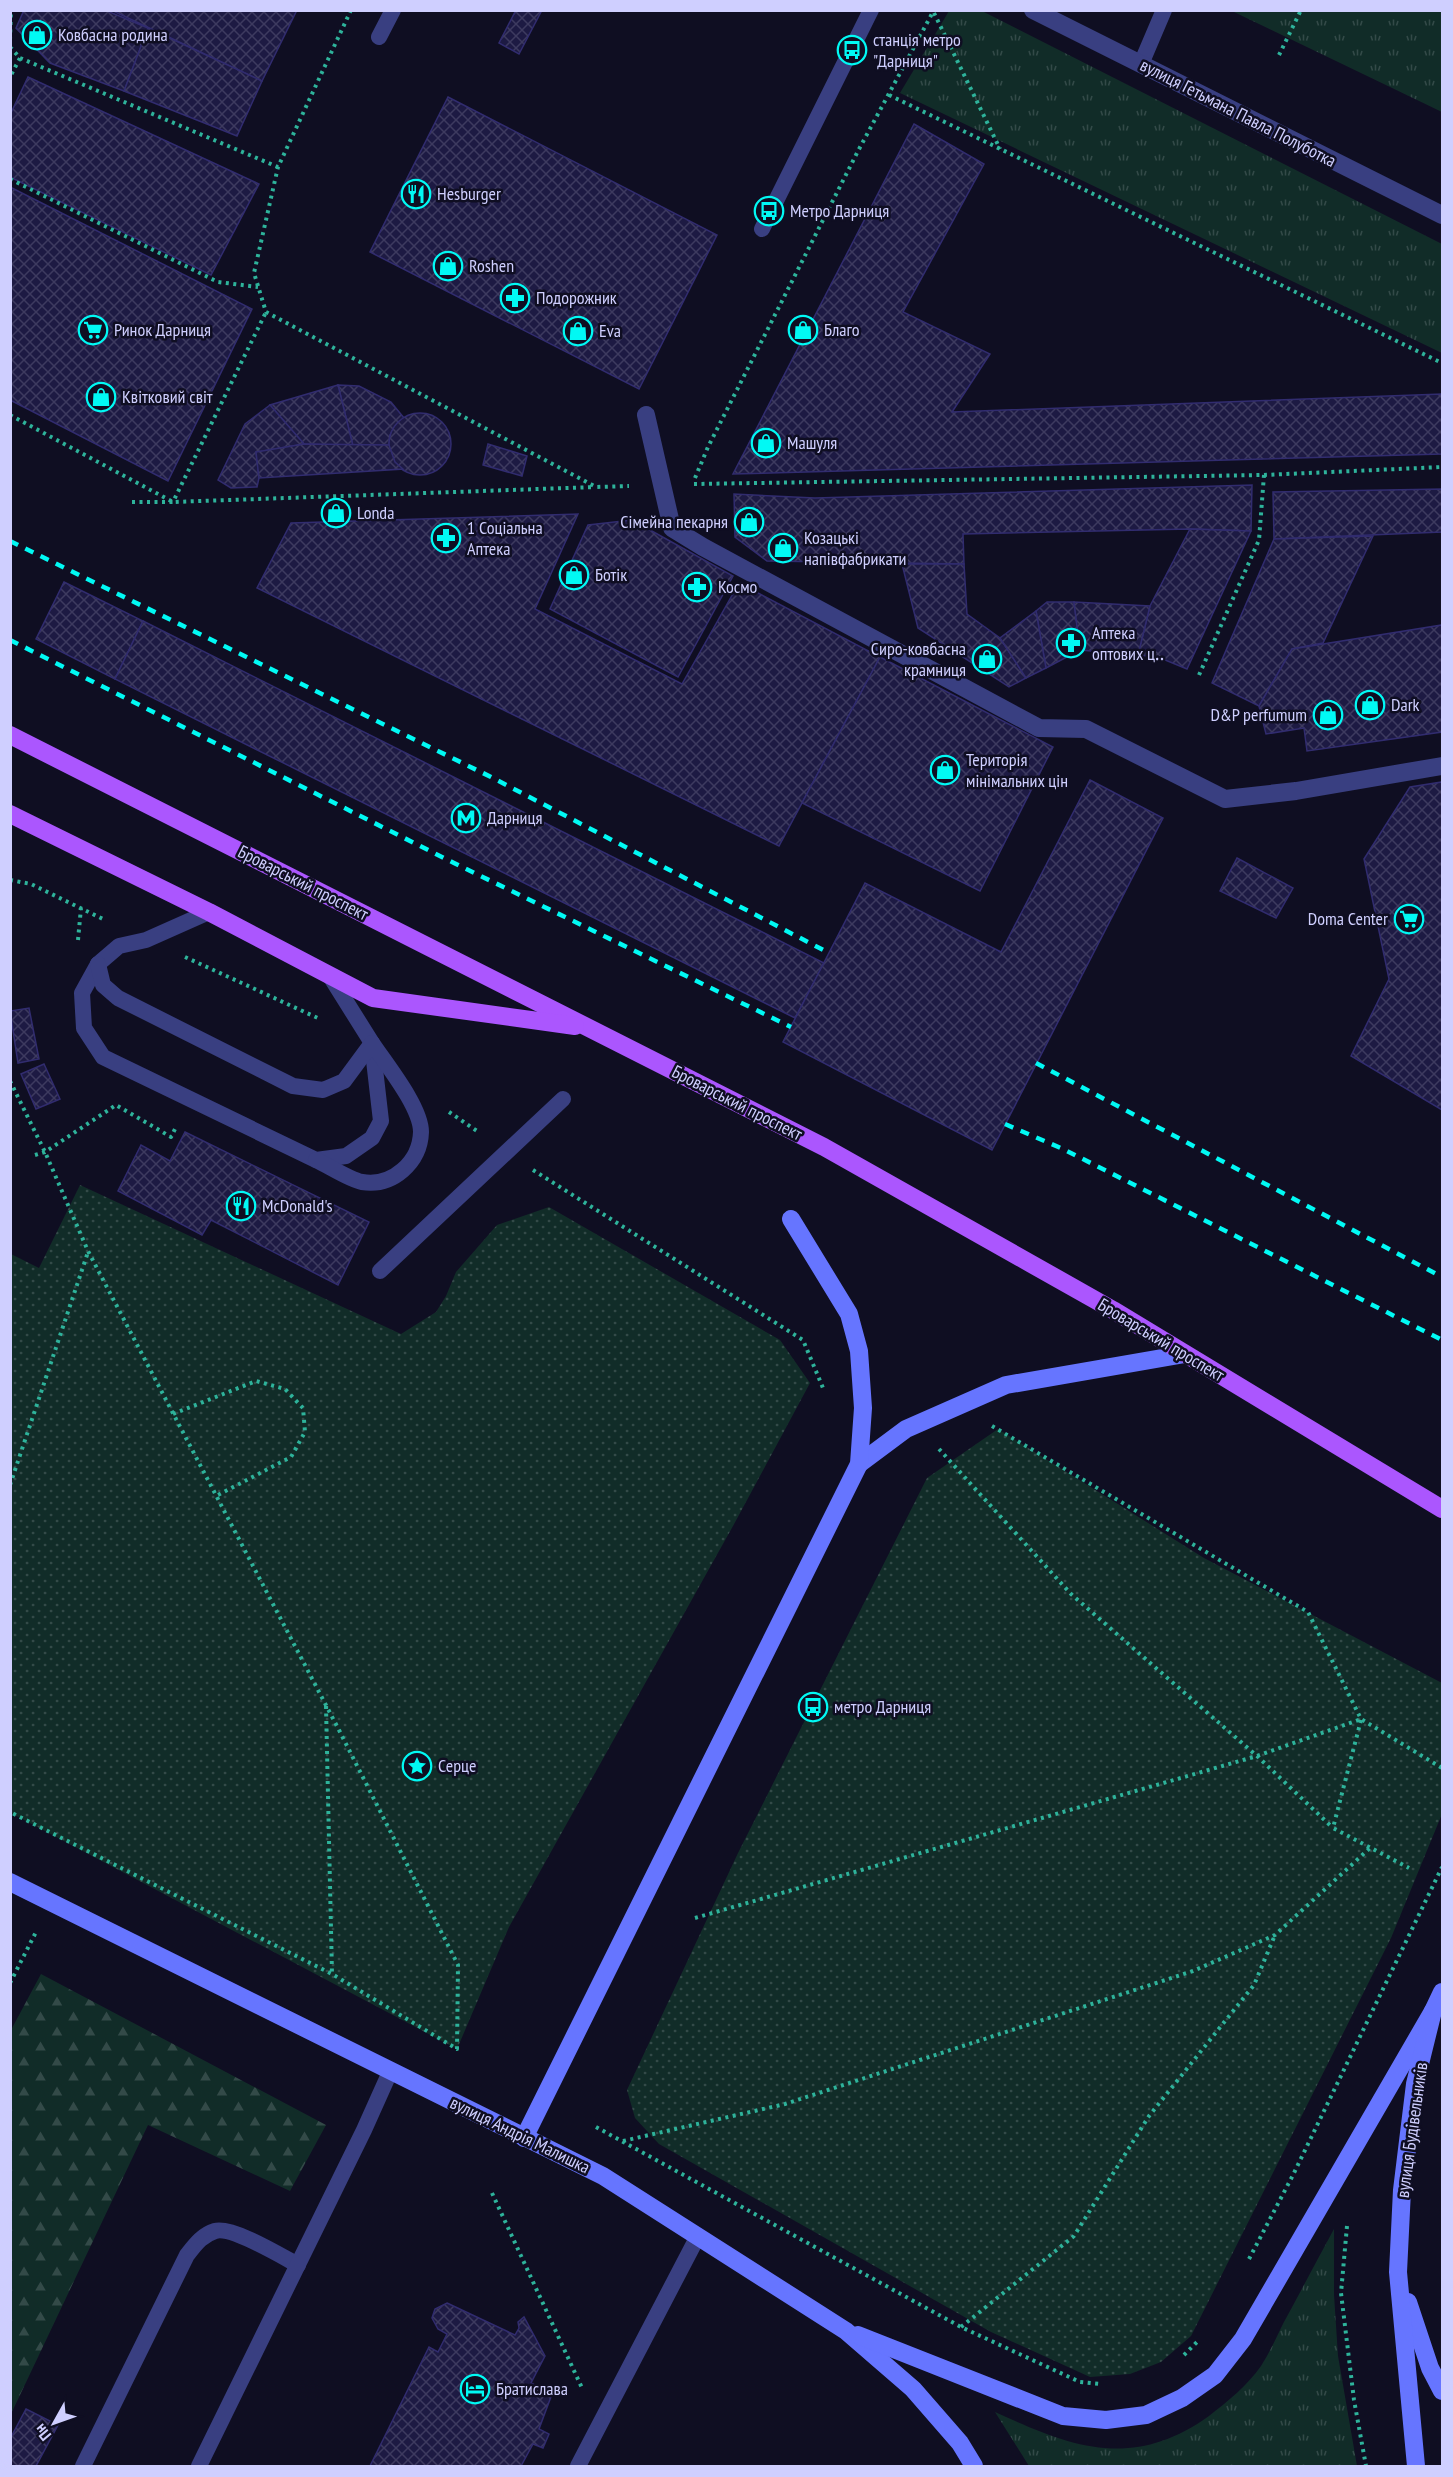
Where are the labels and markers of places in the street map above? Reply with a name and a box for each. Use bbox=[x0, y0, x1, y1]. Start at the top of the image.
shop icon: Ковбасна родина bbox=[21, 19, 53, 51]
place label: Ковбасна родина bbox=[58, 23, 168, 46]
place label: станція метро "Дарниця" bbox=[873, 28, 961, 72]
bus stop icon: станція метро "Дарниця" bbox=[836, 34, 868, 66]
restaurant icon: Hesburger bbox=[400, 178, 432, 210]
place label: Hesburger bbox=[437, 182, 501, 205]
bus stop icon: Метро Дарниця bbox=[753, 195, 785, 227]
place label: Метро Дарниця bbox=[790, 199, 889, 222]
shop icon: Roshen bbox=[432, 250, 464, 282]
place label: Roshen bbox=[469, 254, 514, 277]
pharmacy icon: Подорожник bbox=[499, 282, 531, 314]
place label: Подорожник bbox=[536, 286, 617, 309]
supermarket icon: Ринок Дарниця bbox=[77, 314, 109, 346]
shop icon: Благо bbox=[787, 314, 819, 346]
shop icon: Eva bbox=[562, 315, 594, 347]
place label: Ринок Дарниця bbox=[114, 318, 211, 341]
place label: Благо bbox=[824, 318, 860, 341]
place label: Eva bbox=[599, 319, 621, 342]
shop icon: Квітковий світ bbox=[85, 381, 117, 413]
place label: Квітковий світ bbox=[122, 385, 213, 408]
shop icon: Машуля bbox=[750, 427, 782, 459]
place label: Машуля bbox=[787, 431, 837, 454]
shop icon: Londa bbox=[320, 497, 352, 529]
place label: Londa bbox=[357, 501, 394, 524]
shop icon: Сімейна пекарня bbox=[733, 506, 765, 538]
place label: Сімейна пекарня bbox=[620, 510, 728, 533]
place label: 1 Соціальна Аптека bbox=[467, 516, 543, 560]
pharmacy icon: 1 Соціальна Аптека bbox=[430, 522, 462, 554]
place label: Козацькі напівфабрикати bbox=[804, 526, 906, 570]
shop icon: Козацькі напівфабрикати bbox=[767, 532, 799, 564]
shop icon: Ботік bbox=[558, 559, 590, 591]
place label: Ботік bbox=[595, 563, 627, 586]
pharmacy icon: Космо bbox=[681, 571, 713, 603]
place label: Космо bbox=[718, 575, 758, 598]
place label: Аптека оптових ц‥ bbox=[1092, 621, 1165, 665]
pharmacy icon: Аптека оптових ц‥ bbox=[1055, 627, 1087, 659]
place label: Сиро-ковбасна крамниця bbox=[871, 637, 966, 681]
shop icon: Сиро-ковбасна крамниця bbox=[971, 643, 1003, 675]
shop icon: Dark bbox=[1354, 689, 1386, 721]
place label: Dark bbox=[1391, 693, 1420, 716]
shop icon: D&P perfumum bbox=[1312, 699, 1344, 731]
place label: D&P perfumum bbox=[1211, 703, 1307, 726]
place label: Територія мінімальних цін bbox=[966, 748, 1068, 792]
shop icon: Територія мінімальних цін bbox=[929, 754, 961, 786]
metro station icon: Дарниця bbox=[450, 802, 482, 834]
place label: Дарниця bbox=[487, 806, 542, 829]
supermarket icon: Doma Center bbox=[1393, 903, 1425, 935]
place label: Doma Center bbox=[1308, 907, 1388, 930]
restaurant icon: McDonald's bbox=[225, 1190, 257, 1222]
place label: McDonald's bbox=[262, 1194, 333, 1217]
bus stop icon: метро Дарниця bbox=[797, 1691, 829, 1723]
place label: метро Дарниця bbox=[834, 1695, 931, 1718]
place icon: Серце bbox=[401, 1750, 433, 1782]
place label: Серце bbox=[438, 1754, 476, 1777]
hotel icon: Братислава bbox=[459, 2373, 491, 2405]
place label: Братислава bbox=[496, 2377, 568, 2400]

